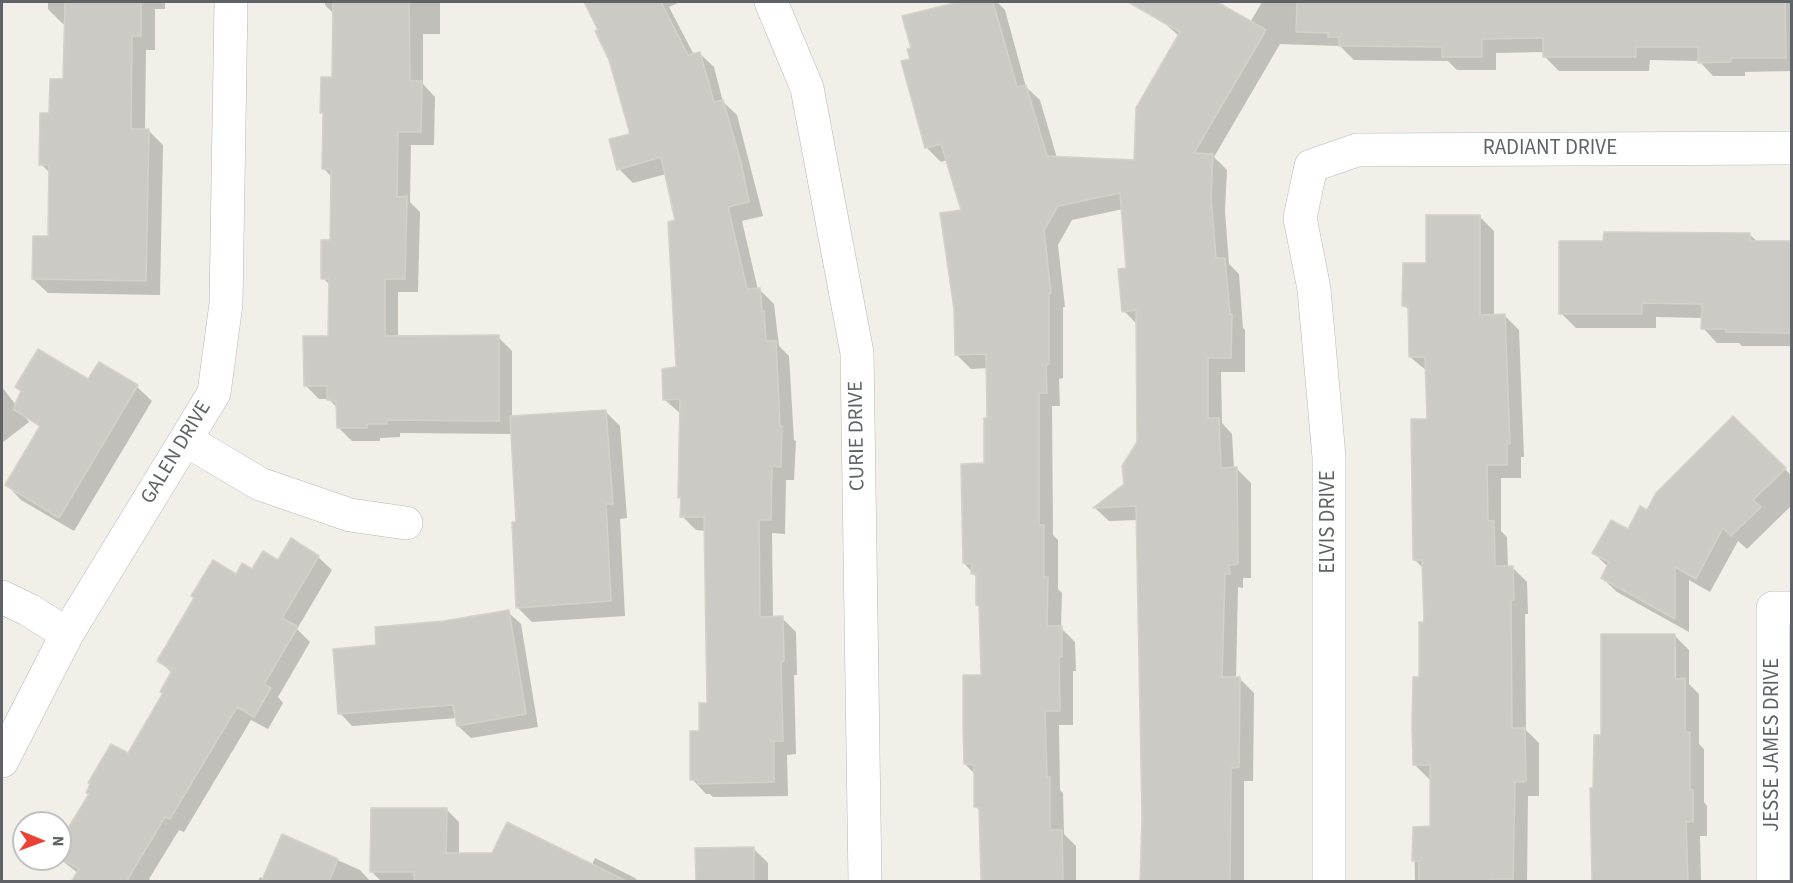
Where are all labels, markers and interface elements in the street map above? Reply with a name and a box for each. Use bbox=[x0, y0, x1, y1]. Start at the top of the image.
street label: RADIANT DRIVE bbox=[1483, 136, 1617, 162]
street label: CURIE DRIVE bbox=[844, 381, 872, 491]
street label: GALEN DRIVE bbox=[136, 397, 218, 509]
street label: ELVIS DRIVE bbox=[1316, 470, 1342, 574]
street label: JESSE JAMES DRIVE bbox=[1760, 658, 1786, 832]
north arrow bbox=[12, 811, 72, 871]
text: N bbox=[47, 836, 69, 847]

